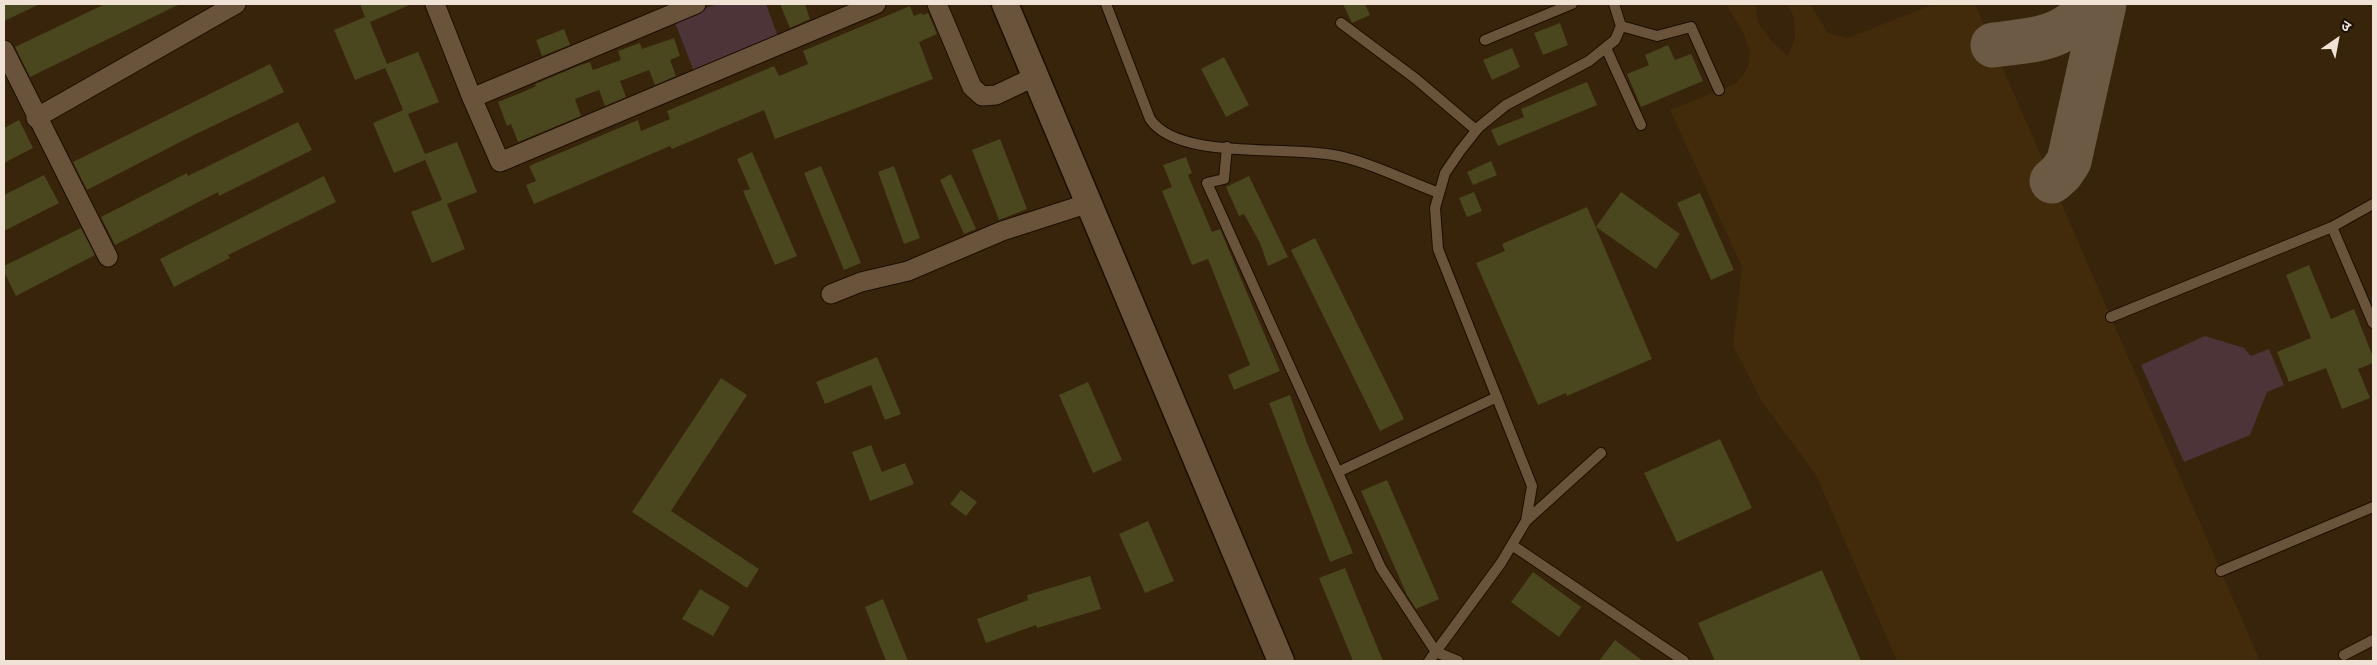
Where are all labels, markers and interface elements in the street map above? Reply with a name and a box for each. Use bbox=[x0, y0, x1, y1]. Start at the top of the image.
north arrow bbox=[2312, 15, 2362, 65]
text: उ bbox=[2337, 18, 2354, 36]

